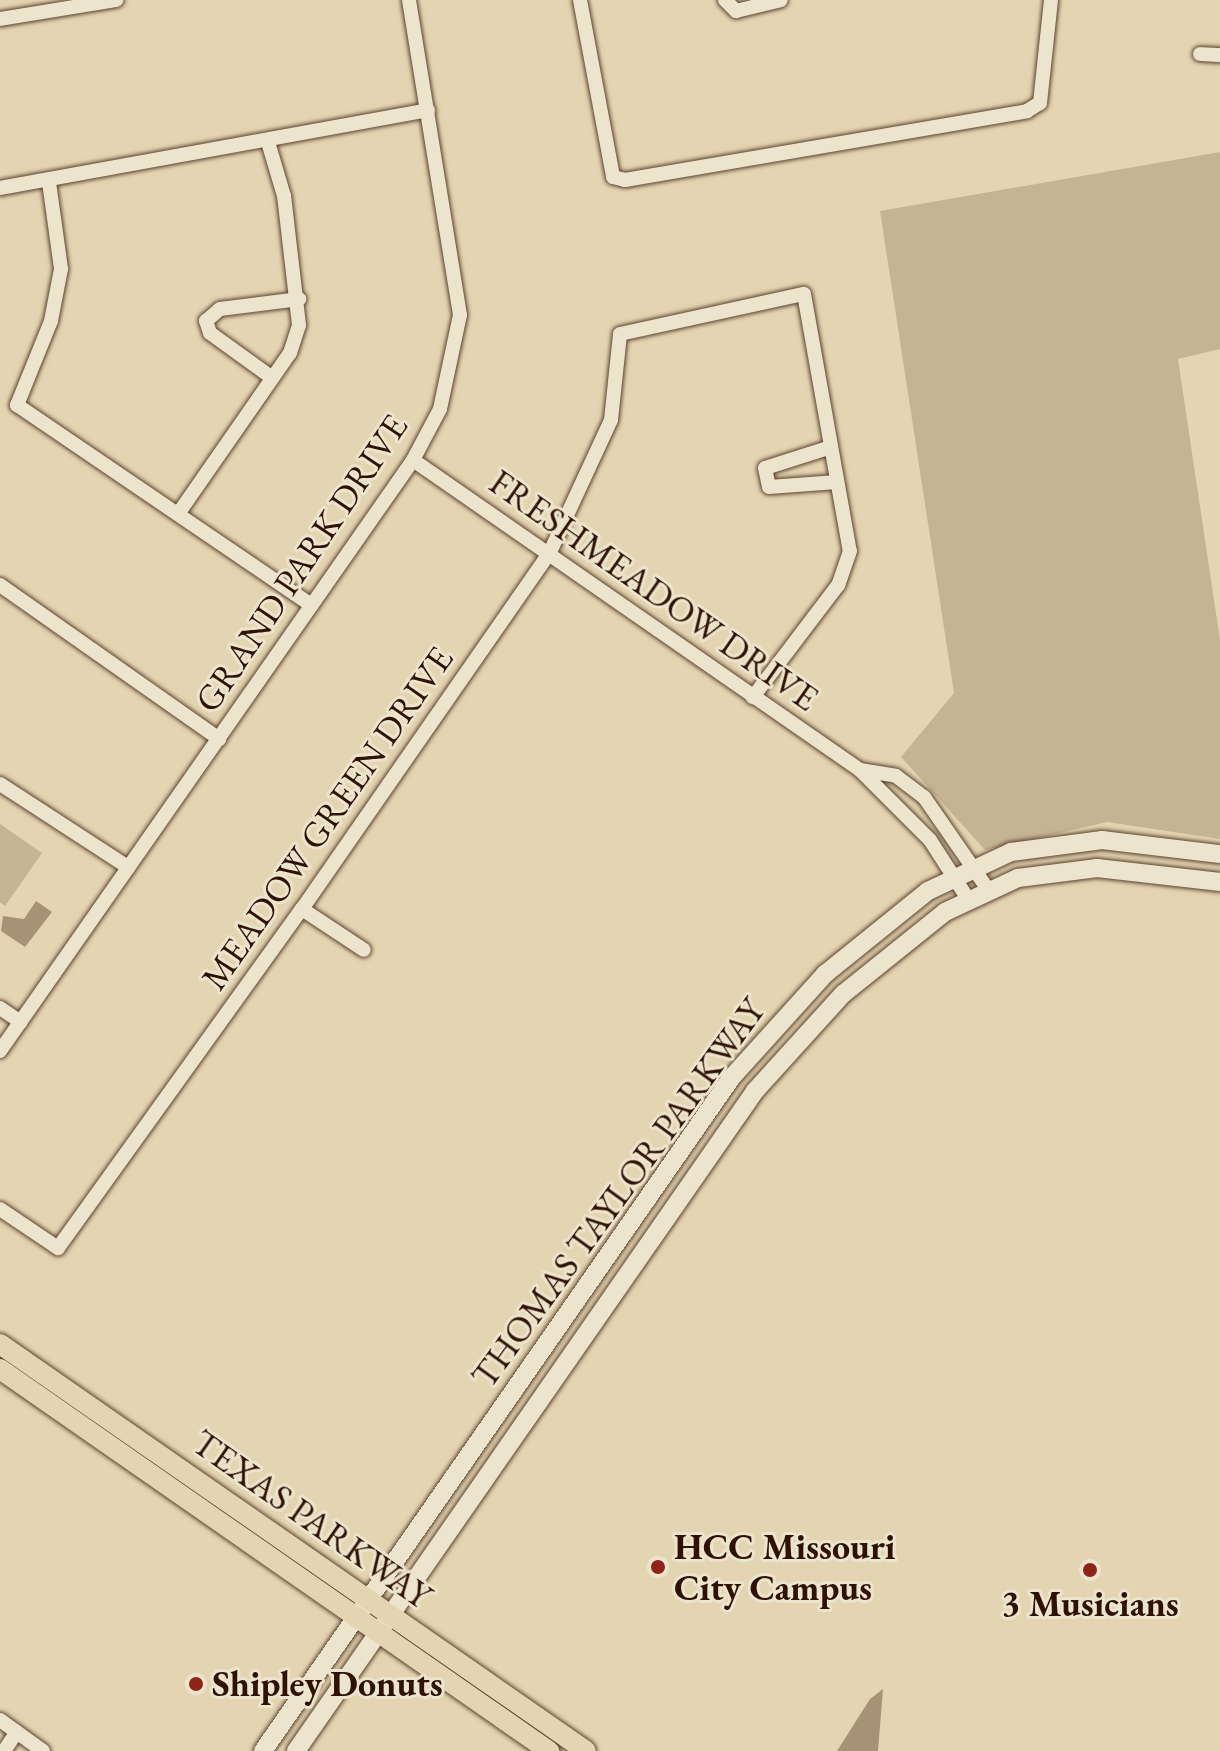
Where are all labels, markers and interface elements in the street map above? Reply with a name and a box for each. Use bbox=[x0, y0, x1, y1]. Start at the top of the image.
street label: GRAND PARK DRIVE bbox=[185, 406, 417, 720]
street label: FRESHMEADOW DRIVE bbox=[481, 460, 827, 720]
street label: MEADOW GREEN DRIVE bbox=[192, 638, 462, 998]
street label: THOMAS TAYLOR PARKWAY bbox=[462, 990, 774, 1396]
street label: TEXAS PARKWAY bbox=[184, 1420, 440, 1618]
place label: HCC Missouri City Campus bbox=[674, 1524, 895, 1609]
marker: HCC Missouri City Campus bbox=[649, 1558, 667, 1576]
marker: 3 Musicians bbox=[1081, 1561, 1099, 1579]
place label: 3 Musicians bbox=[1001, 1582, 1179, 1626]
place label: Shipley Donuts bbox=[212, 1662, 443, 1706]
marker: Shipley Donuts bbox=[187, 1675, 205, 1693]

